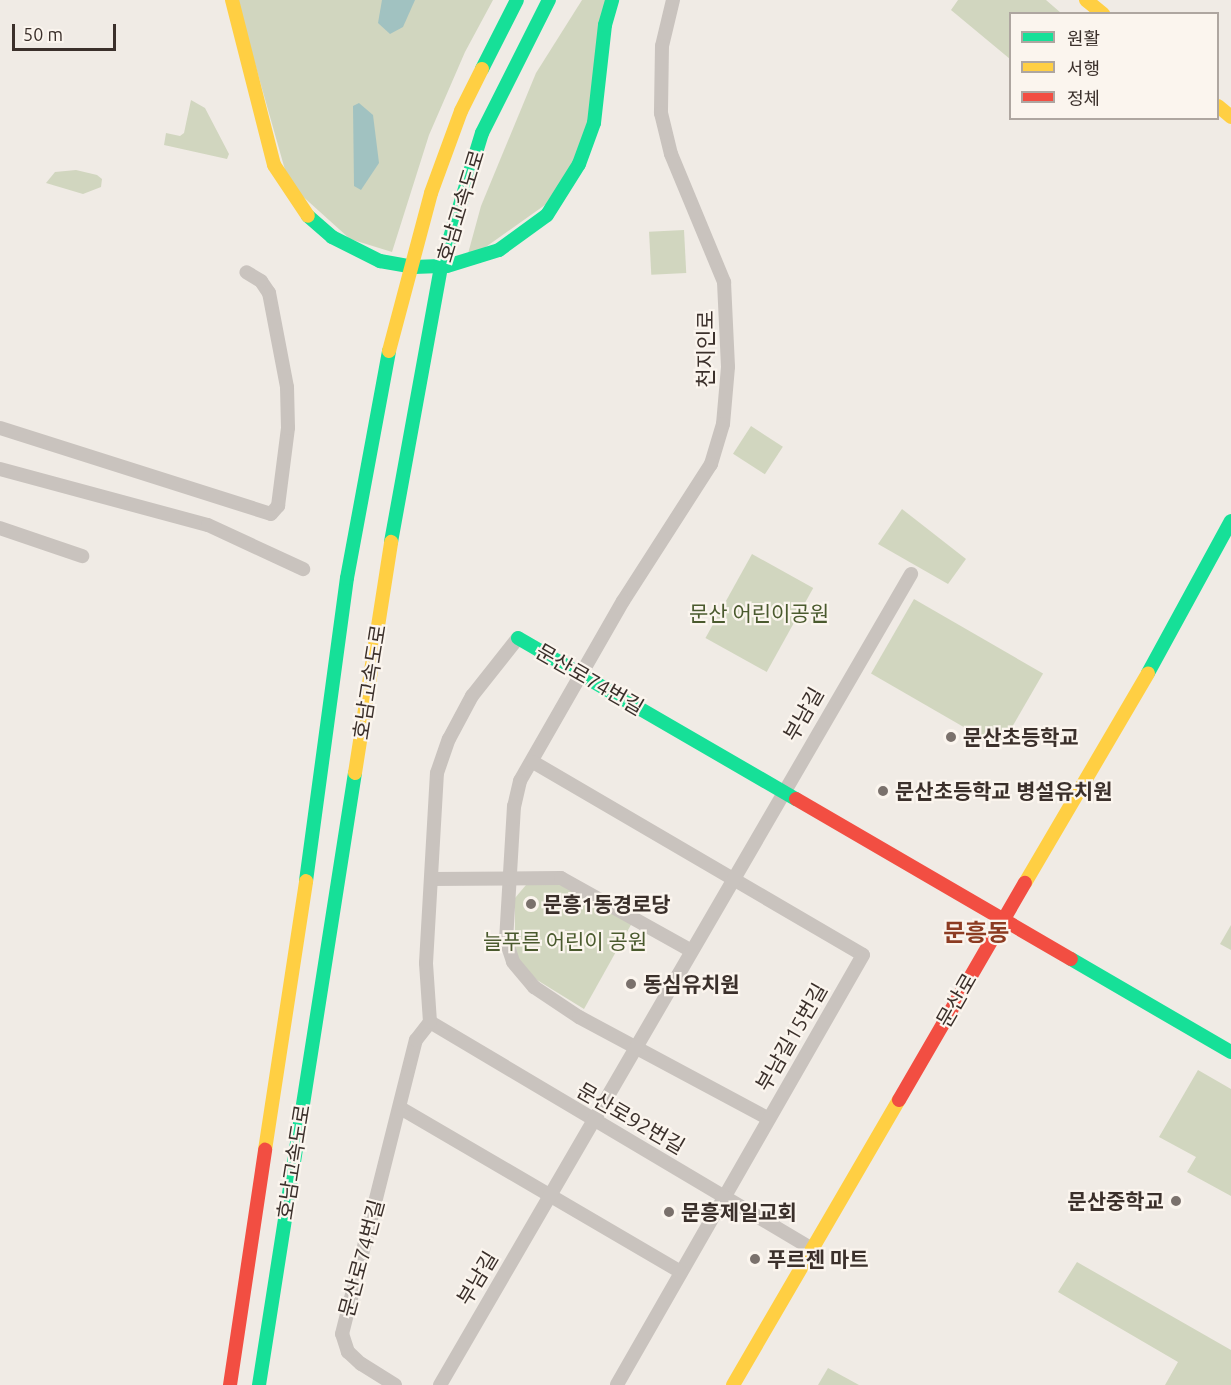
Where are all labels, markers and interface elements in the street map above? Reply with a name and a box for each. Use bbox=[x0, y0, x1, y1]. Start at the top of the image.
scale bar bbox=[15, 12, 118, 50]
legend bbox=[1009, 12, 1219, 120]
text: 50 m bbox=[23, 24, 63, 44]
text: 원활 bbox=[1067, 28, 1100, 48]
text: 서행 bbox=[1067, 58, 1100, 78]
text: 정체 bbox=[1067, 88, 1100, 108]
street label: 호남고속도로 bbox=[431, 147, 489, 265]
street label: 천지인로 bbox=[692, 310, 718, 388]
park label: 문산 어린이공원 bbox=[689, 600, 829, 626]
street label: 호남고속도로 bbox=[347, 623, 391, 741]
street label: 문산로74번길 bbox=[532, 638, 648, 720]
street label: 부남길 bbox=[778, 683, 828, 745]
place label: 문산초등학교 bbox=[963, 724, 1079, 750]
marker: 문산초등학교 bbox=[944, 730, 958, 744]
place label: 문산초등학교 병설유치원 bbox=[895, 778, 1112, 804]
marker: 문산초등학교 병설유치원 bbox=[876, 784, 890, 798]
place label: 문흥1동경로당 bbox=[543, 891, 671, 917]
marker: 문흥1동경로당 bbox=[524, 897, 538, 911]
district label: 문흥동 bbox=[943, 919, 1009, 947]
park label: 늘푸른 어린이 공원 bbox=[483, 928, 647, 954]
street label: 문산로 bbox=[931, 969, 981, 1031]
place label: 동심유치원 bbox=[643, 971, 740, 997]
marker: 동심유치원 bbox=[624, 977, 638, 991]
street label: 부남길15번길 bbox=[750, 979, 832, 1095]
street label: 문산로92번길 bbox=[573, 1077, 689, 1159]
street label: 호남고속도로 bbox=[271, 1103, 315, 1221]
place label: 문산중학교 bbox=[1067, 1188, 1164, 1214]
marker: 문산중학교 bbox=[1169, 1194, 1183, 1208]
street label: 문산로74번길 bbox=[333, 1197, 389, 1319]
place label: 문흥제일교회 bbox=[681, 1199, 797, 1225]
marker: 문흥제일교회 bbox=[662, 1205, 676, 1219]
place label: 푸르젠 마트 bbox=[767, 1246, 869, 1272]
street label: 부남길 bbox=[451, 1247, 503, 1309]
marker: 푸르젠 마트 bbox=[748, 1252, 762, 1266]

